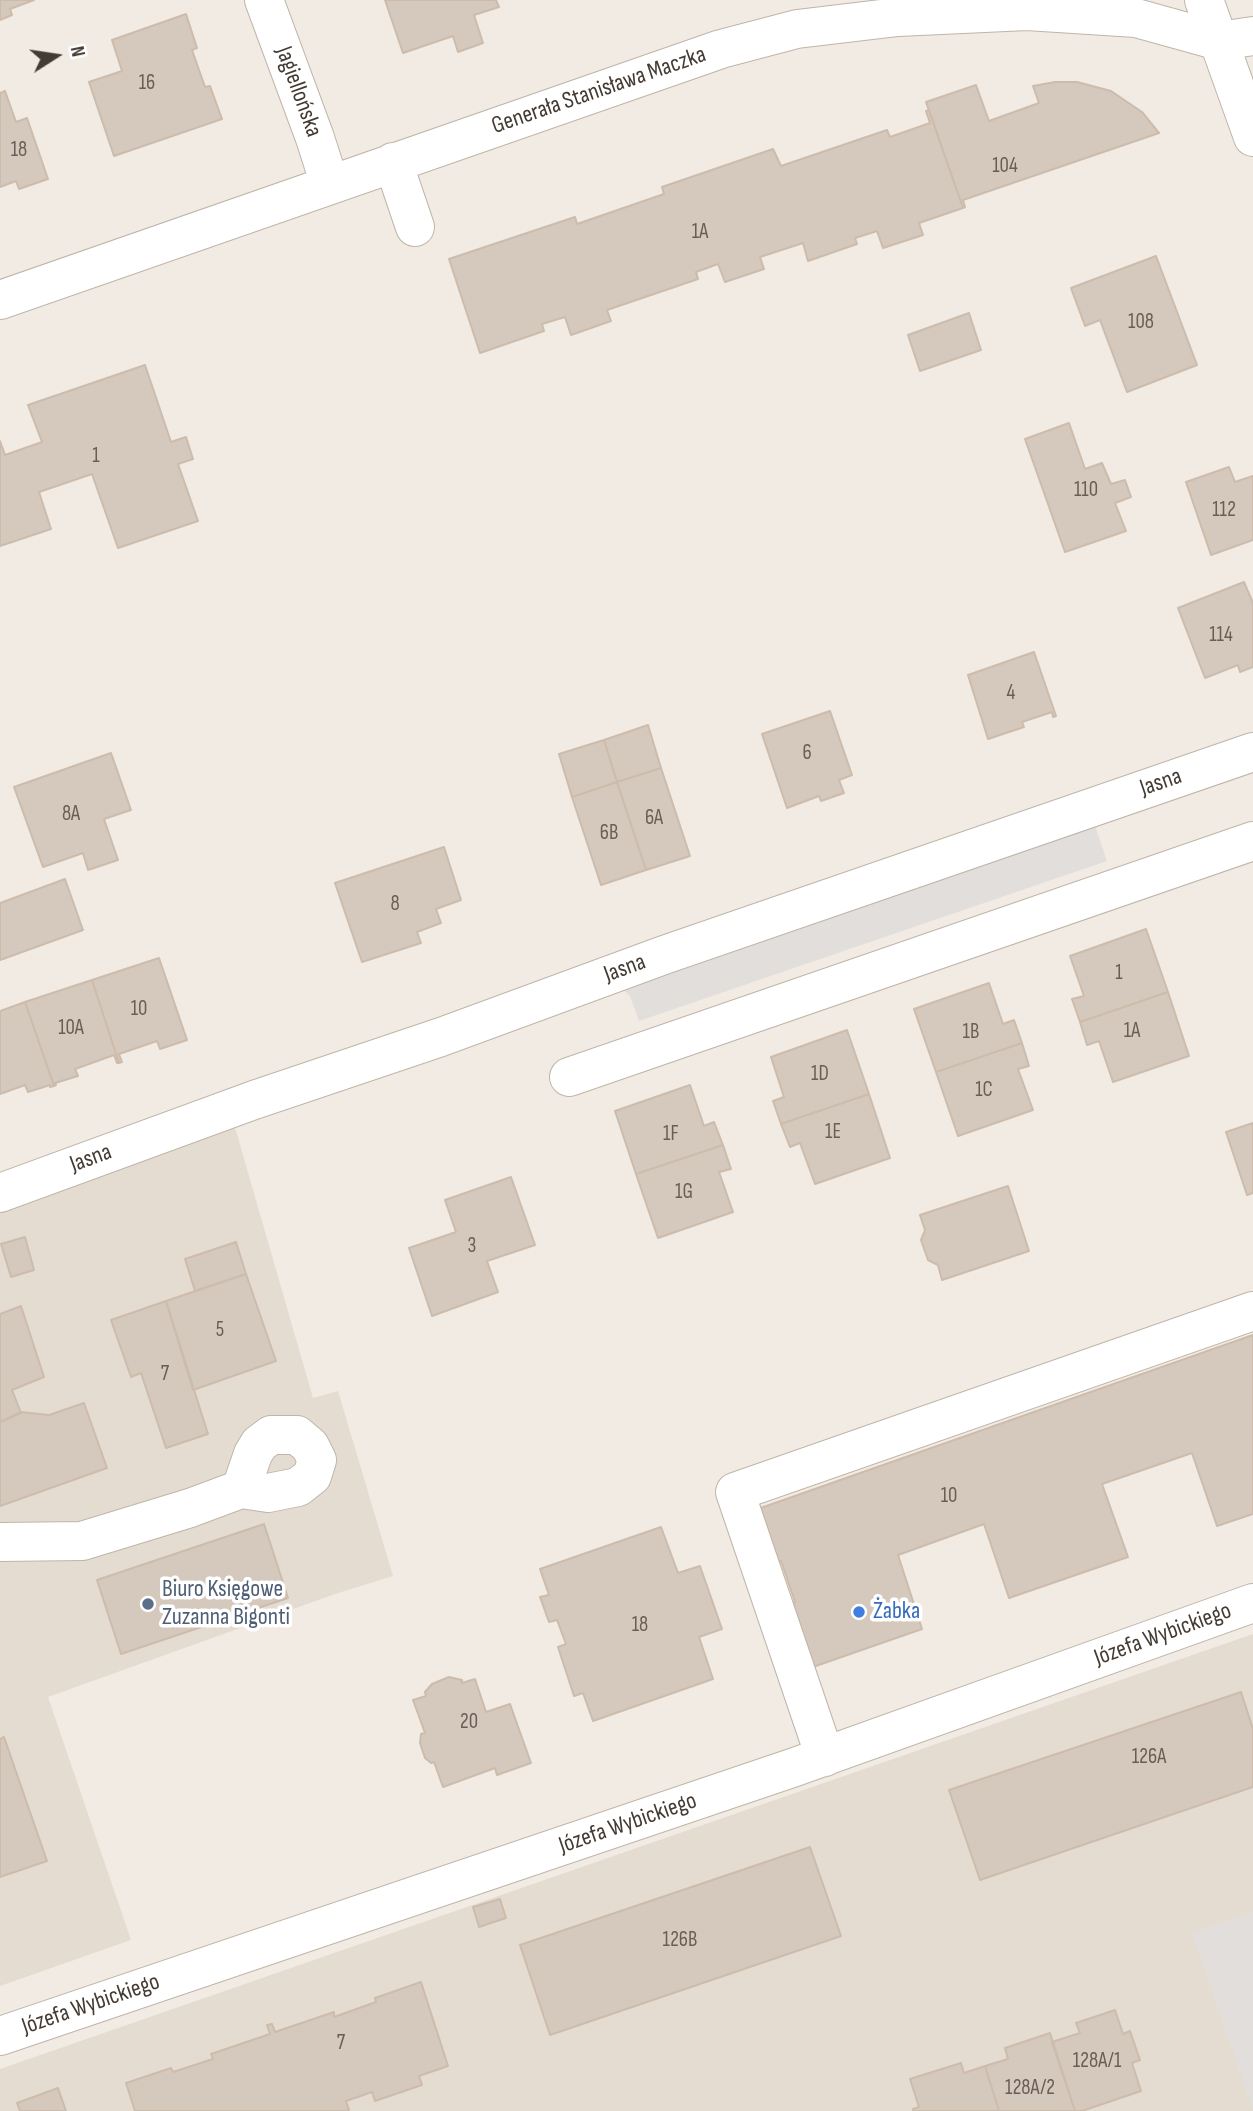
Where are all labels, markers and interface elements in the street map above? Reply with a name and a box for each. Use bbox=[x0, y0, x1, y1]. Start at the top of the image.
north arrow bbox=[21, 21, 91, 91]
street label: Generała Stanisława Maczka bbox=[488, 41, 710, 141]
street label: Jagiellońska bbox=[268, 43, 328, 141]
text: N bbox=[65, 44, 89, 59]
house number: 16 bbox=[139, 71, 155, 97]
house number: 18 bbox=[11, 138, 27, 164]
house number: 104 bbox=[992, 154, 1018, 180]
house number: 1A bbox=[692, 220, 708, 246]
house number: 108 bbox=[1128, 310, 1154, 336]
house number: 1 bbox=[92, 444, 100, 470]
house number: 110 bbox=[1074, 478, 1098, 504]
house number: 112 bbox=[1212, 498, 1236, 524]
house number: 114 bbox=[1209, 623, 1233, 649]
house number: 4 bbox=[1007, 681, 1015, 707]
house number: 6 bbox=[802, 741, 812, 767]
street label: Jasna bbox=[1136, 763, 1186, 803]
house number: 8A bbox=[62, 802, 80, 828]
house number: 6A bbox=[645, 806, 663, 832]
house number: 6B bbox=[600, 821, 618, 847]
house number: 8 bbox=[390, 892, 400, 918]
street label: Jasna bbox=[600, 948, 650, 990]
house number: 1 bbox=[1115, 961, 1123, 987]
house number: 10 bbox=[131, 997, 147, 1023]
house number: 10A bbox=[58, 1016, 84, 1042]
house number: 1A bbox=[1124, 1019, 1140, 1045]
house number: 1B bbox=[963, 1020, 979, 1046]
house number: 1D bbox=[811, 1062, 829, 1088]
house number: 1C bbox=[975, 1078, 993, 1104]
house number: 1E bbox=[825, 1120, 841, 1146]
house number: 1F bbox=[663, 1122, 679, 1148]
street label: Jasna bbox=[66, 1138, 116, 1180]
house number: 1G bbox=[675, 1180, 693, 1206]
house number: 3 bbox=[468, 1234, 476, 1260]
house number: 5 bbox=[216, 1318, 224, 1344]
house number: 7 bbox=[161, 1362, 169, 1388]
house number: 10 bbox=[941, 1484, 957, 1510]
place label: Biuro Księgowe Zuzanna Bigonti bbox=[162, 1576, 290, 1632]
marker: Biuro Księgowe Zuzanna Bigonti bbox=[140, 1596, 156, 1612]
street label: Józefa Wybickiego bbox=[1091, 1597, 1235, 1673]
place label: Żabka bbox=[873, 1598, 920, 1626]
marker: Żabka bbox=[851, 1604, 867, 1620]
house number: 18 bbox=[632, 1613, 648, 1639]
house number: 20 bbox=[460, 1710, 478, 1736]
house number: 126A bbox=[1132, 1745, 1166, 1771]
street label: Józefa Wybickiego bbox=[555, 1787, 701, 1861]
house number: 126B bbox=[663, 1928, 697, 1954]
street label: Józefa Wybickiego bbox=[18, 1968, 164, 2042]
house number: 7 bbox=[337, 2031, 345, 2057]
house number: 128A/1 bbox=[1073, 2049, 1121, 2075]
house number: 128A/2 bbox=[1005, 2076, 1055, 2102]

